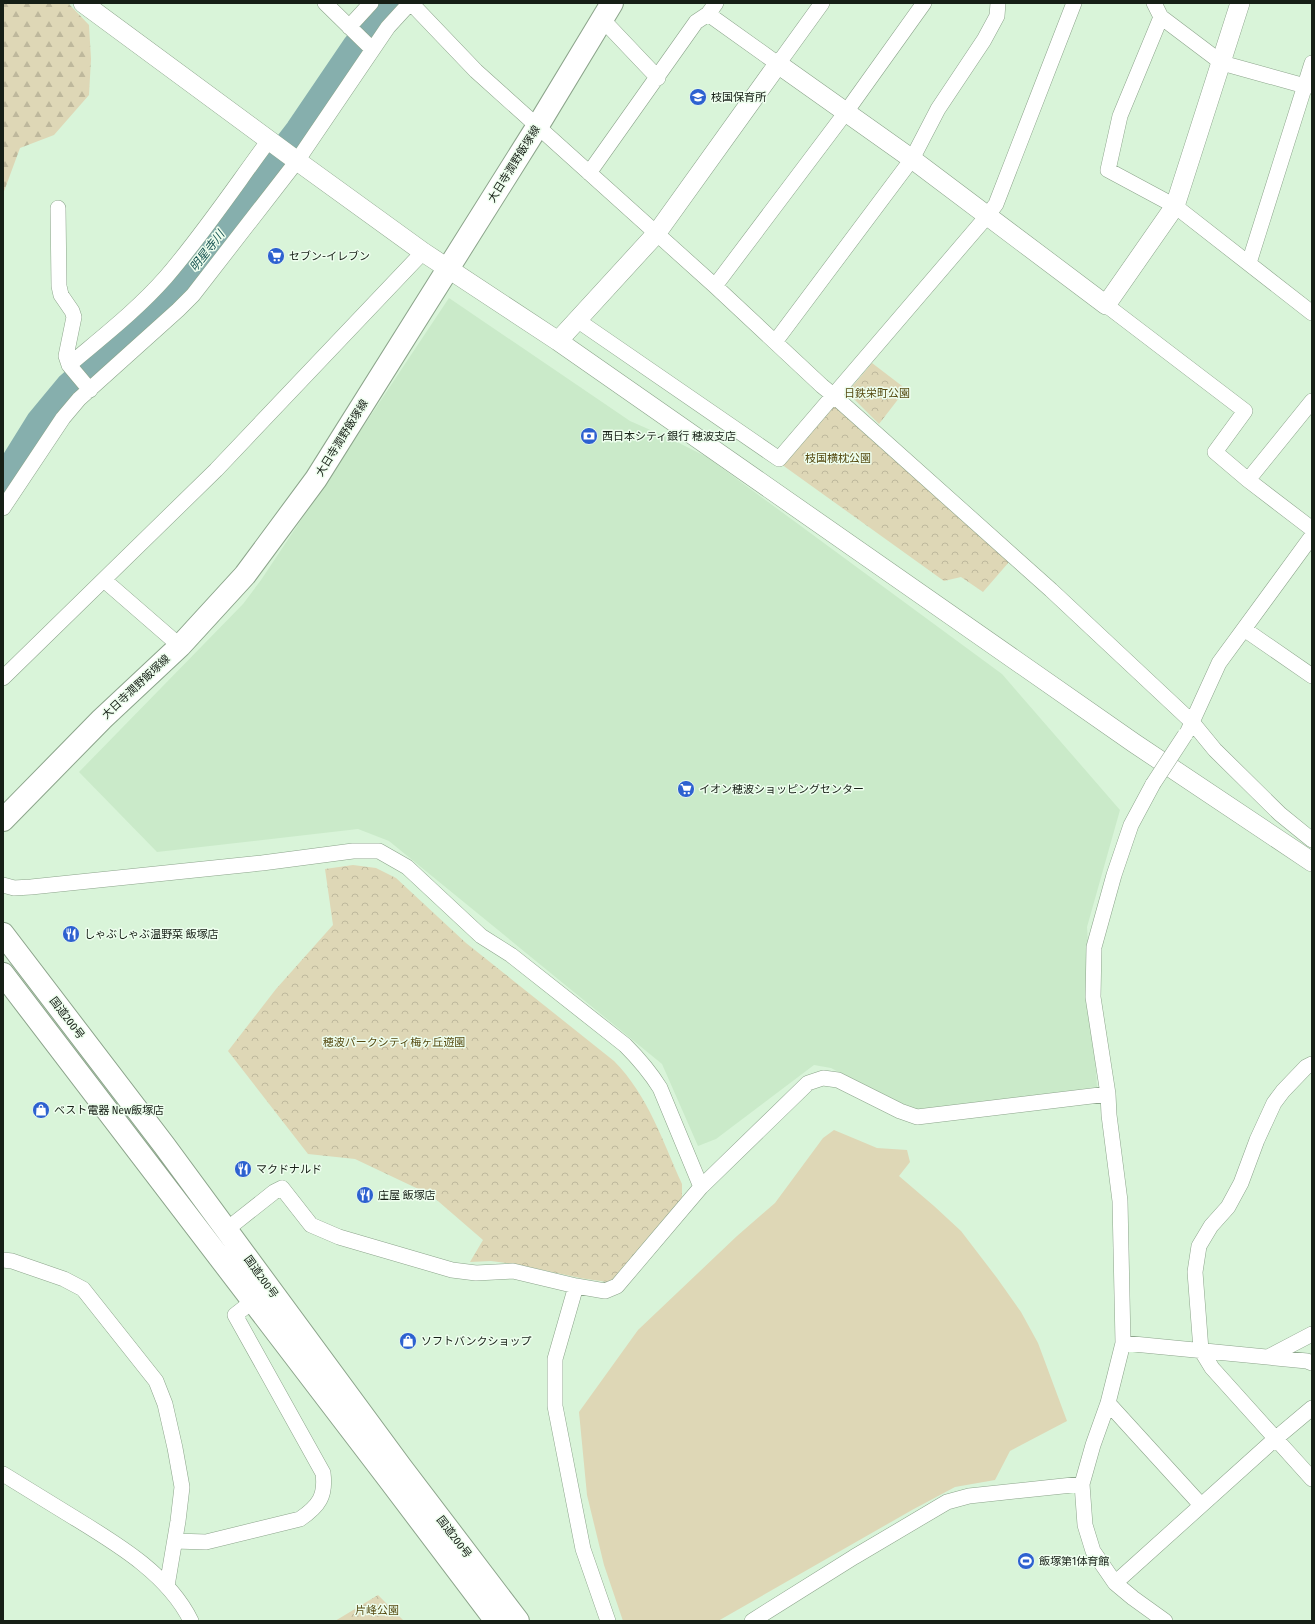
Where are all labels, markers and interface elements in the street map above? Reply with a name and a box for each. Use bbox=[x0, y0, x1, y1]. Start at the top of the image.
school or university icon: 枝国保育所 bbox=[688, 87, 708, 107]
place label: 枝国保育所 bbox=[711, 91, 767, 104]
street label: 大日寺潤野飯塚線 bbox=[485, 123, 543, 205]
water label: 明星寺川 bbox=[187, 226, 229, 274]
supermarket icon: セブン-イレブン bbox=[266, 246, 286, 266]
place label: セブン-イレブン bbox=[289, 250, 370, 263]
park label: 日鉄栄町公園 bbox=[844, 387, 910, 400]
street label: 大日寺潤野飯塚線 bbox=[313, 397, 371, 479]
bank icon: 西日本シティ銀行 穂波支店 bbox=[579, 426, 599, 446]
place label: 西日本シティ銀行 穂波支店 bbox=[602, 430, 736, 443]
park label: 枝国横枕公園 bbox=[805, 452, 871, 465]
street label: 大日寺潤野飯塚線 bbox=[99, 652, 173, 722]
supermarket icon: イオン穂波ショッピングセンター bbox=[676, 779, 696, 799]
place label: イオン穂波ショッピングセンター bbox=[699, 783, 864, 796]
restaurant icon: しゃぶしゃぶ温野菜 飯塚店 bbox=[61, 924, 81, 944]
place label: しゃぶしゃぶ温野菜 飯塚店 bbox=[84, 928, 219, 941]
street label: 国道200号 bbox=[47, 994, 87, 1042]
park label: 穂波パークシティ梅ヶ丘遊園 bbox=[323, 1036, 465, 1049]
shop icon: ベスト電器 New飯塚店 bbox=[31, 1100, 51, 1120]
place label: ベスト電器 New飯塚店 bbox=[54, 1104, 164, 1117]
restaurant icon: マクドナルド bbox=[233, 1159, 253, 1179]
place label: マクドナルド bbox=[256, 1163, 322, 1176]
restaurant icon: 庄屋 飯塚店 bbox=[355, 1185, 375, 1205]
place label: 庄屋 飯塚店 bbox=[378, 1189, 436, 1202]
street label: 国道200号 bbox=[241, 1253, 281, 1301]
shop icon: ソフトバンクショップ bbox=[398, 1331, 418, 1351]
place label: ソフトバンクショップ bbox=[421, 1335, 532, 1348]
street label: 国道200号 bbox=[434, 1513, 474, 1561]
sports icon: 飯塚第1体育館 bbox=[1016, 1551, 1036, 1571]
place label: 飯塚第1体育館 bbox=[1039, 1555, 1109, 1568]
park label: 片峰公園 bbox=[355, 1604, 399, 1617]

